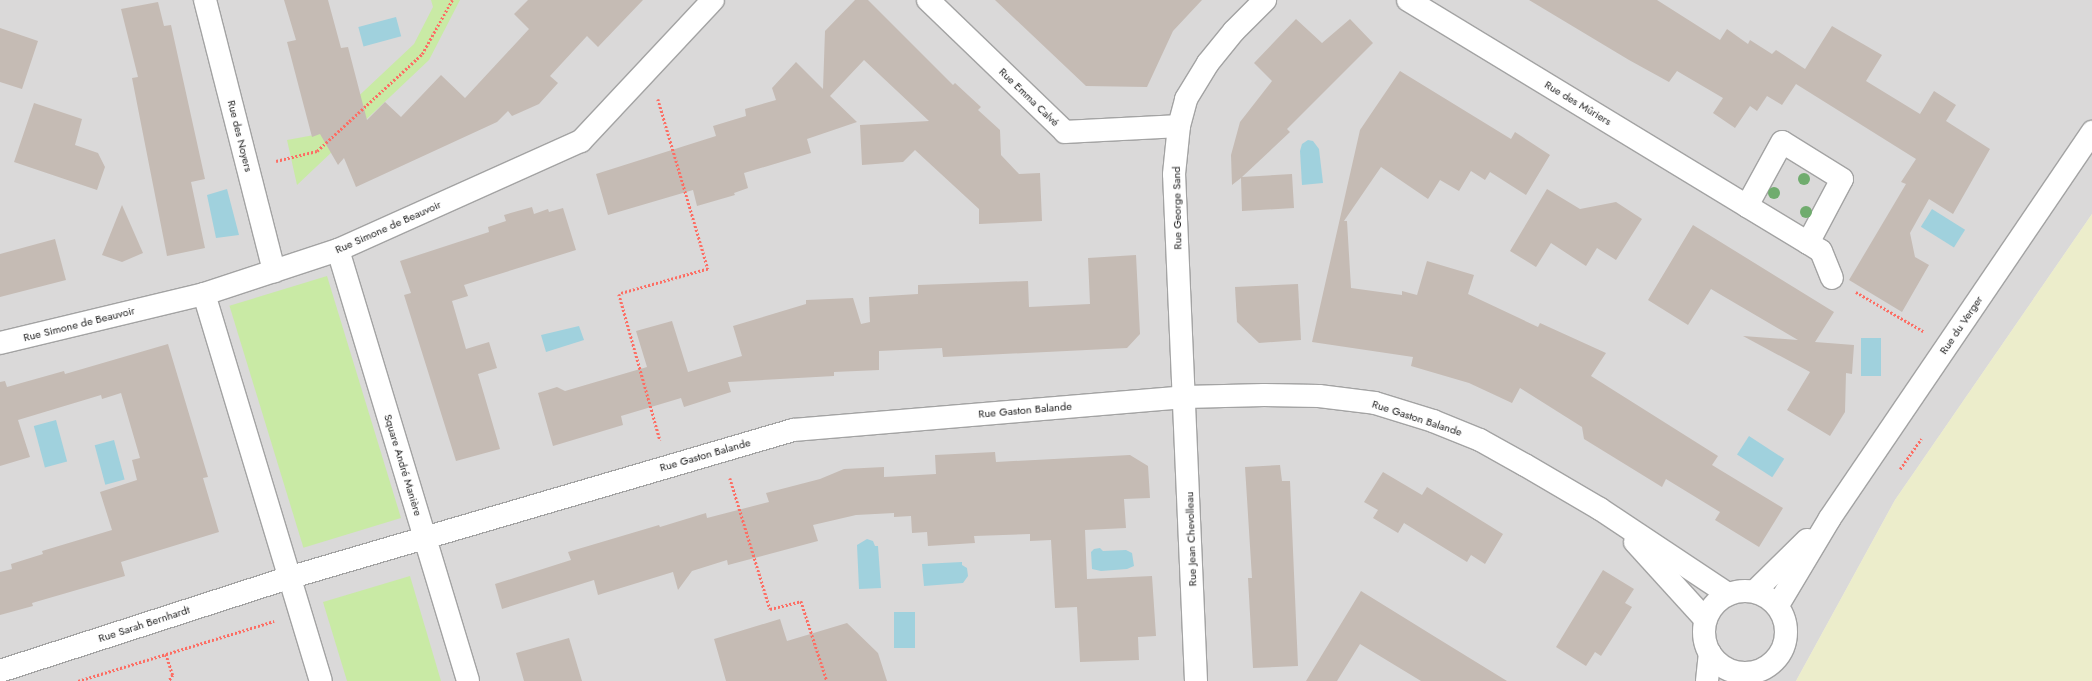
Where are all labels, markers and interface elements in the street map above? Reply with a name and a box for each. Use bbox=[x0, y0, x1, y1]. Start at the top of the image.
street label: Rue Emma Calvé bbox=[996, 65, 1062, 129]
street label: Rue des Mûriers bbox=[1542, 78, 1614, 128]
street label: Rue des Noyers bbox=[225, 99, 255, 173]
street label: Rue George Sand bbox=[1170, 166, 1184, 250]
street label: Rue Simone de Beauvoir bbox=[333, 198, 443, 256]
street label: Rue du Verger bbox=[1937, 293, 1985, 357]
street label: Rue Simone de Beauvoir bbox=[22, 304, 136, 344]
street label: Rue Gaston Balande bbox=[1370, 397, 1464, 439]
street label: Rue Gaston Balande bbox=[978, 399, 1072, 421]
street label: Square André Manière bbox=[381, 413, 425, 517]
street label: Rue Gaston Balande bbox=[658, 436, 752, 474]
street label: Rue Jean Chevolleau bbox=[1183, 491, 1199, 587]
street label: Rue Sarah Bernhardt bbox=[97, 603, 191, 645]

